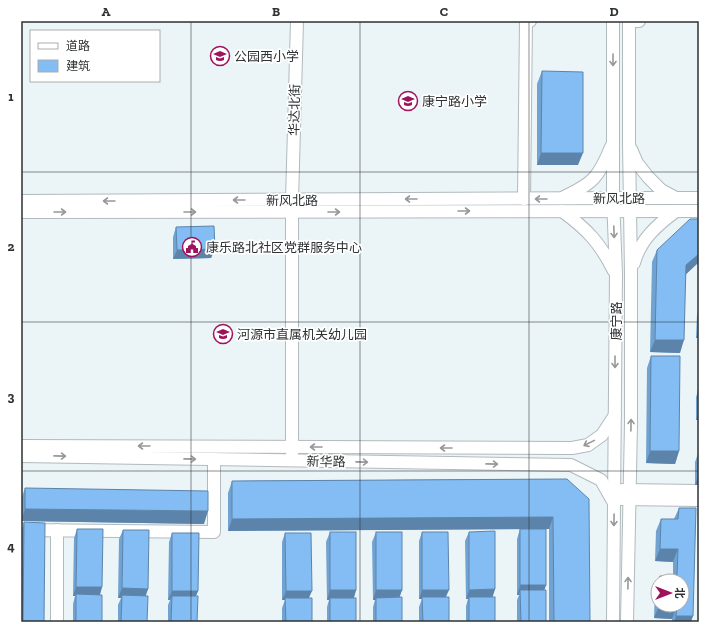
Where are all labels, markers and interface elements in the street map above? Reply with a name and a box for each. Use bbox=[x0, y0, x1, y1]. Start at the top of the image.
text: A bbox=[102, 4, 111, 19]
text: B bbox=[272, 4, 280, 19]
text: C bbox=[440, 4, 448, 19]
text: D bbox=[609, 4, 619, 19]
legend bbox=[30, 30, 160, 82]
text: 道路 bbox=[66, 39, 90, 53]
school or university icon: 公园西小学 bbox=[209, 45, 231, 67]
place label: 公园西小学 bbox=[234, 49, 299, 64]
one-way arrow bbox=[609, 53, 617, 66]
text: 建筑 bbox=[66, 59, 90, 73]
street label: 华达北街 bbox=[287, 84, 302, 136]
text: 1 bbox=[8, 89, 14, 104]
school or university icon: 康宁路小学 bbox=[397, 90, 419, 112]
place label: 康宁路小学 bbox=[422, 94, 487, 109]
street label: 新风北路 bbox=[593, 191, 645, 206]
street label: 新风北路 bbox=[266, 193, 318, 208]
one-way arrow bbox=[405, 195, 418, 203]
one-way arrow bbox=[535, 195, 548, 203]
one-way arrow bbox=[233, 196, 246, 204]
one-way arrow bbox=[103, 197, 116, 205]
one-way arrow bbox=[457, 207, 470, 215]
one-way arrow bbox=[53, 208, 66, 216]
one-way arrow bbox=[183, 208, 196, 216]
one-way arrow bbox=[327, 208, 340, 215]
one-way arrow bbox=[611, 225, 618, 238]
public building icon: 康乐路北社区党群服务中心 bbox=[181, 236, 203, 258]
text: 2 bbox=[8, 239, 15, 254]
place label: 康乐路北社区党群服务中心 bbox=[206, 240, 362, 255]
street label: 康宁路 bbox=[609, 301, 624, 341]
school or university icon: 河源市直属机关幼儿园 bbox=[212, 323, 234, 345]
place label: 河源市直属机关幼儿园 bbox=[237, 327, 367, 342]
one-way arrow bbox=[611, 355, 619, 368]
text: 3 bbox=[8, 389, 15, 404]
one-way arrow bbox=[627, 419, 635, 432]
one-way arrow bbox=[583, 440, 595, 447]
one-way arrow bbox=[138, 442, 151, 450]
one-way arrow bbox=[310, 443, 323, 451]
one-way arrow bbox=[440, 444, 453, 452]
one-way arrow bbox=[53, 453, 66, 460]
street label: 新华路 bbox=[306, 454, 346, 469]
one-way arrow bbox=[183, 455, 196, 463]
one-way arrow bbox=[355, 458, 368, 466]
one-way arrow bbox=[485, 460, 498, 468]
one-way arrow bbox=[610, 513, 618, 526]
text: 4 bbox=[7, 539, 15, 554]
north arrow bbox=[650, 573, 690, 613]
one-way arrow bbox=[624, 577, 632, 590]
text: 北 bbox=[673, 588, 686, 599]

